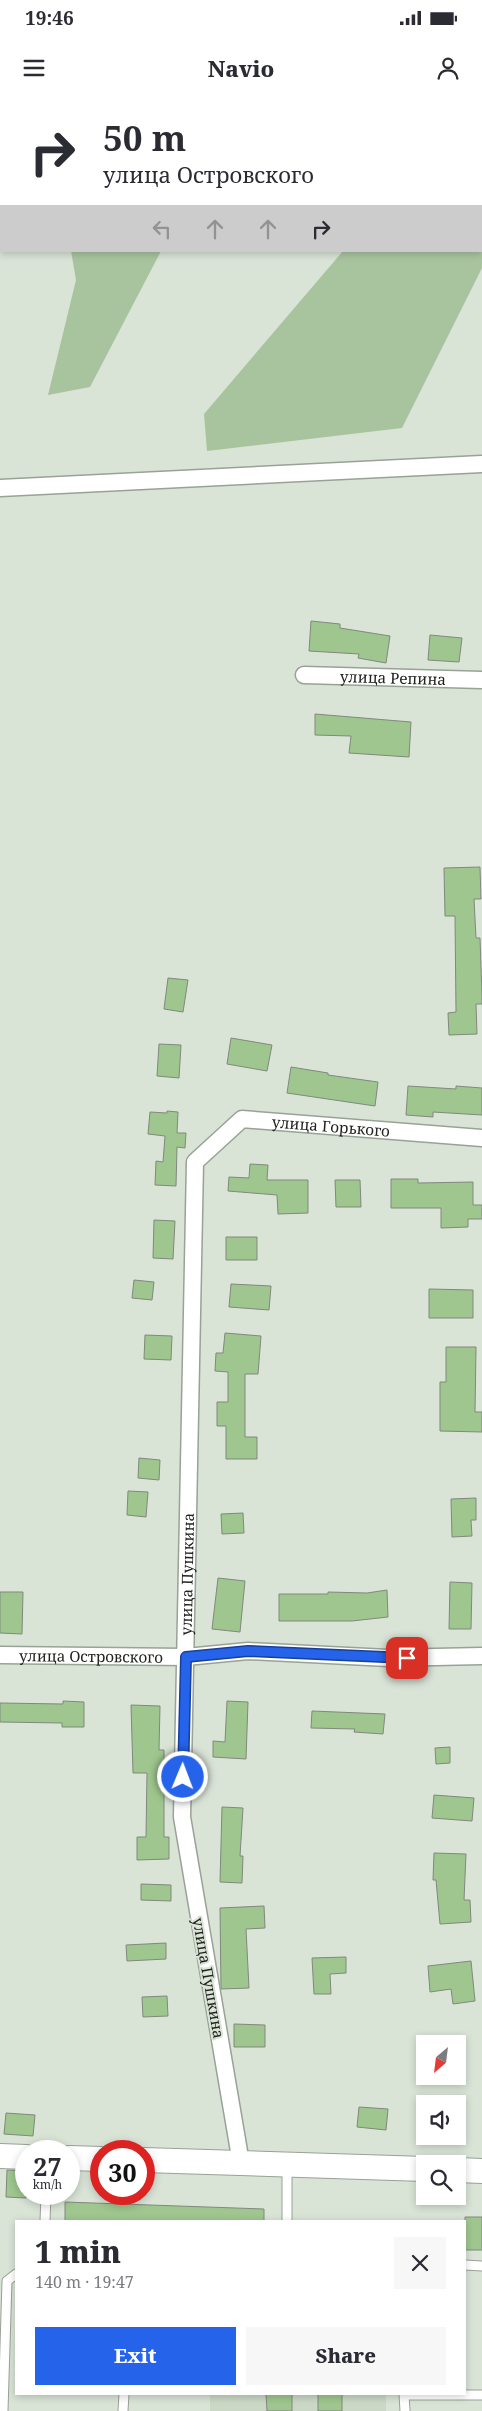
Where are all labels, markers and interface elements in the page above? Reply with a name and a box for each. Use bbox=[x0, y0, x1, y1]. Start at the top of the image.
text: 19:46 bbox=[25, 5, 74, 31]
text: Navio bbox=[208, 53, 274, 83]
icon: menu bbox=[20, 54, 48, 82]
icon: person bbox=[434, 54, 462, 82]
text: 50 m bbox=[103, 114, 186, 161]
icon: right bbox=[20, 120, 85, 185]
text: улица Островского bbox=[103, 159, 314, 189]
icon: left bbox=[148, 215, 176, 243]
icon: ahead bbox=[201, 215, 229, 243]
icon: ahead bbox=[254, 215, 282, 243]
icon: right bbox=[307, 215, 335, 243]
street label: улица Репина bbox=[340, 666, 446, 689]
street label: улица Горького bbox=[271, 1111, 391, 1141]
street label: улица Пушкина bbox=[176, 1513, 198, 1635]
pin bbox=[386, 1637, 428, 1679]
icon: arrive bbox=[393, 1644, 421, 1672]
street label: улица Островского bbox=[19, 1645, 163, 1667]
position arrow bbox=[156, 1750, 208, 1802]
street label: улица Пушкина bbox=[189, 1916, 229, 2040]
north arrow bbox=[416, 2035, 466, 2085]
map controls bbox=[416, 2035, 466, 2205]
button: sound bbox=[416, 2095, 466, 2145]
speed limit sign: 30 bbox=[90, 2140, 155, 2205]
text: 27 bbox=[33, 2149, 62, 2183]
button: search bbox=[416, 2155, 466, 2205]
text: km/h bbox=[33, 2176, 62, 2193]
text: 1 min bbox=[35, 2231, 121, 2272]
button: close bbox=[394, 2237, 446, 2289]
text: 140 m · 19:47 bbox=[35, 2271, 134, 2293]
button: Exit bbox=[35, 2327, 236, 2385]
button: Share bbox=[246, 2327, 446, 2385]

